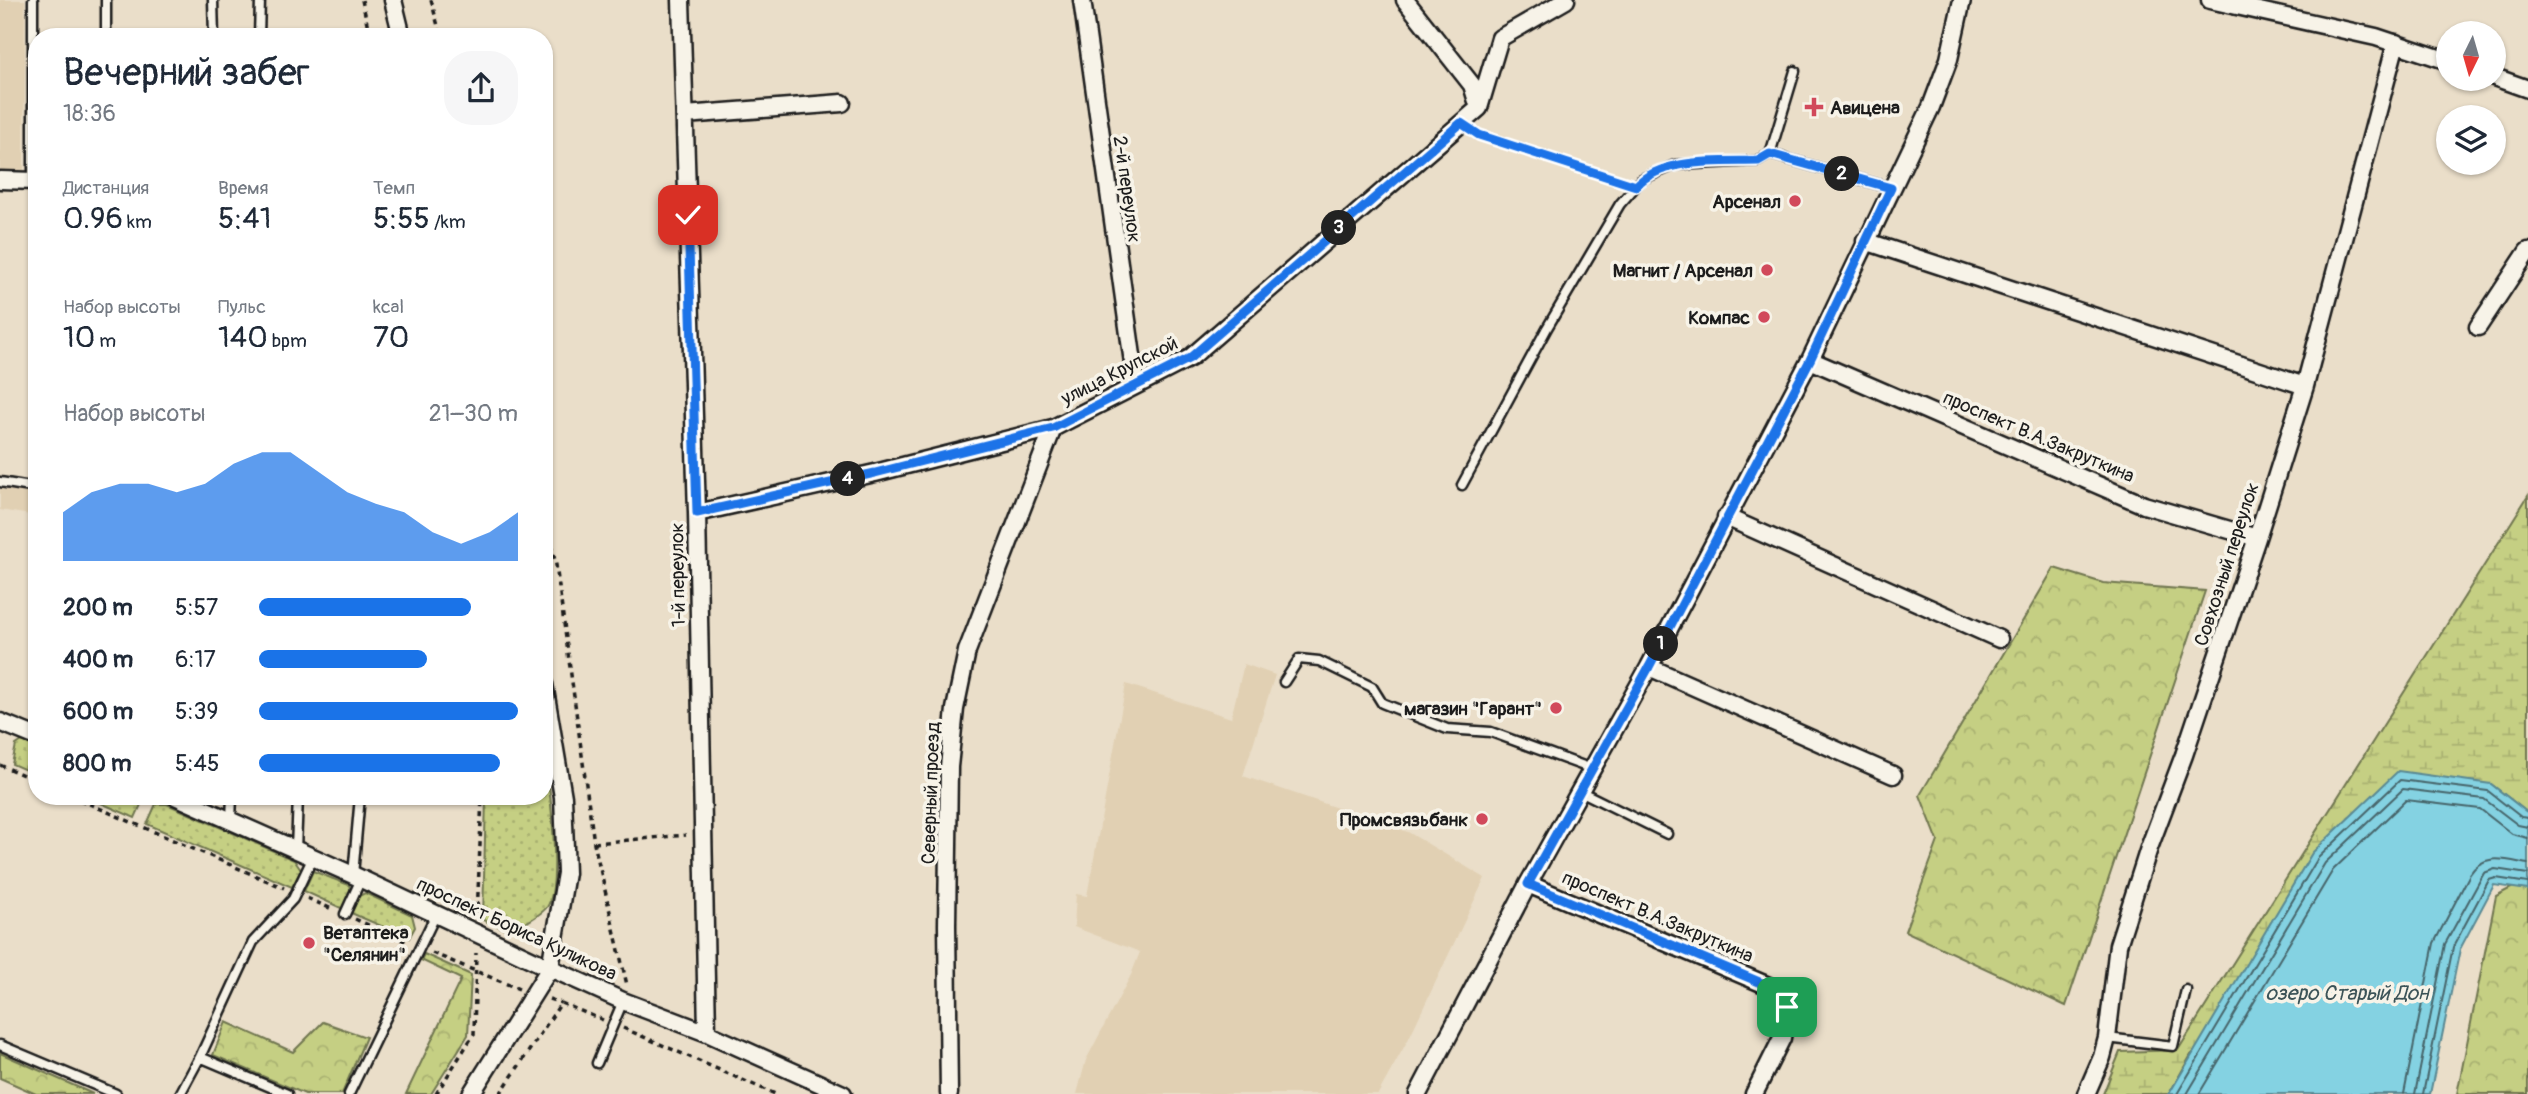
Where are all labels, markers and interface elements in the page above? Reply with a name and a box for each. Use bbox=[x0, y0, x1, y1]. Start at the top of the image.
north arrow bbox=[2436, 21, 2506, 91]
map controls bbox=[2436, 21, 2506, 175]
text: Вечерний забег bbox=[63, 49, 310, 97]
button: share bbox=[444, 51, 518, 125]
place label: Авицена bbox=[1830, 96, 1900, 120]
marker: Авицена bbox=[1804, 97, 1824, 117]
text: 18:36 bbox=[63, 99, 116, 128]
button: layers bbox=[2436, 105, 2506, 175]
street label: 2-й переулок bbox=[1108, 134, 1146, 244]
pin: 2 bbox=[1825, 156, 1860, 192]
text: 2 bbox=[1836, 161, 1847, 185]
text: Дистанция bbox=[63, 176, 149, 200]
text: Время bbox=[218, 176, 269, 200]
text: Темп bbox=[373, 176, 415, 200]
pin bbox=[658, 185, 718, 245]
place label: Арсенал bbox=[1712, 190, 1781, 214]
marker: Арсенал bbox=[1787, 193, 1803, 209]
icon: check bbox=[669, 196, 707, 234]
text: 0.96 bbox=[63, 200, 123, 237]
text: 5:41 bbox=[218, 200, 271, 237]
text: 5:55 bbox=[373, 200, 430, 237]
text: km bbox=[123, 210, 152, 234]
text: /km bbox=[430, 210, 466, 234]
pin: 3 bbox=[1322, 210, 1356, 246]
text: 3 bbox=[1333, 215, 1344, 239]
place label: Магнит / Арсенал bbox=[1613, 259, 1753, 283]
marker: Магнит / Арсенал bbox=[1759, 262, 1775, 278]
text: Набор высоты bbox=[63, 295, 181, 319]
text: Пульс bbox=[218, 295, 266, 319]
text: kcal bbox=[373, 295, 404, 319]
place label: Компас bbox=[1688, 306, 1750, 330]
marker: Компас bbox=[1756, 309, 1772, 325]
text: 10 bbox=[63, 319, 95, 356]
text: 140 bbox=[218, 319, 268, 356]
text: 70 bbox=[373, 319, 409, 356]
text: m bbox=[95, 329, 116, 353]
text: bpm bbox=[268, 329, 307, 353]
street label: улица Крупской bbox=[1056, 331, 1182, 411]
street label: проспект В.А.Закруткина bbox=[1939, 386, 2138, 488]
text: Набор высоты bbox=[63, 399, 205, 428]
text: 21–30 m bbox=[429, 399, 518, 428]
pin: 4 bbox=[830, 462, 866, 496]
text: 4 bbox=[842, 466, 853, 490]
street label: Совхозный переулок bbox=[2189, 479, 2265, 649]
street label: 1-й переулок bbox=[665, 522, 691, 627]
text: 200 m bbox=[63, 593, 133, 622]
text: 5:57 bbox=[175, 593, 218, 622]
pin: 1 bbox=[1644, 626, 1678, 662]
text: 1 bbox=[1657, 631, 1664, 655]
text: 400 m bbox=[63, 645, 133, 674]
text: 6:17 bbox=[175, 645, 216, 674]
text: 600 m bbox=[63, 697, 133, 726]
text: 5:39 bbox=[175, 697, 218, 726]
place label: магазин "Гарант" bbox=[1404, 697, 1542, 721]
marker: магазин "Гарант" bbox=[1548, 700, 1564, 716]
street label: Северный проезд bbox=[917, 721, 945, 865]
text: 800 m bbox=[63, 749, 131, 778]
text: 5:45 bbox=[175, 749, 219, 778]
place label: Промсвязьбанк bbox=[1340, 808, 1468, 832]
marker: Промсвязьбанк bbox=[1474, 811, 1490, 827]
street label: проспект В.А.Закруткина bbox=[1558, 866, 1757, 968]
street label: проспект Бориса Куликова bbox=[413, 872, 621, 986]
place label: Ветаптека "Селянин" bbox=[323, 921, 409, 967]
marker: Ветаптека "Селянин" bbox=[301, 935, 317, 951]
pin bbox=[1757, 977, 1817, 1037]
water label: озеро Старый Дон bbox=[2265, 980, 2431, 1007]
icon: arrive bbox=[1768, 988, 1806, 1026]

